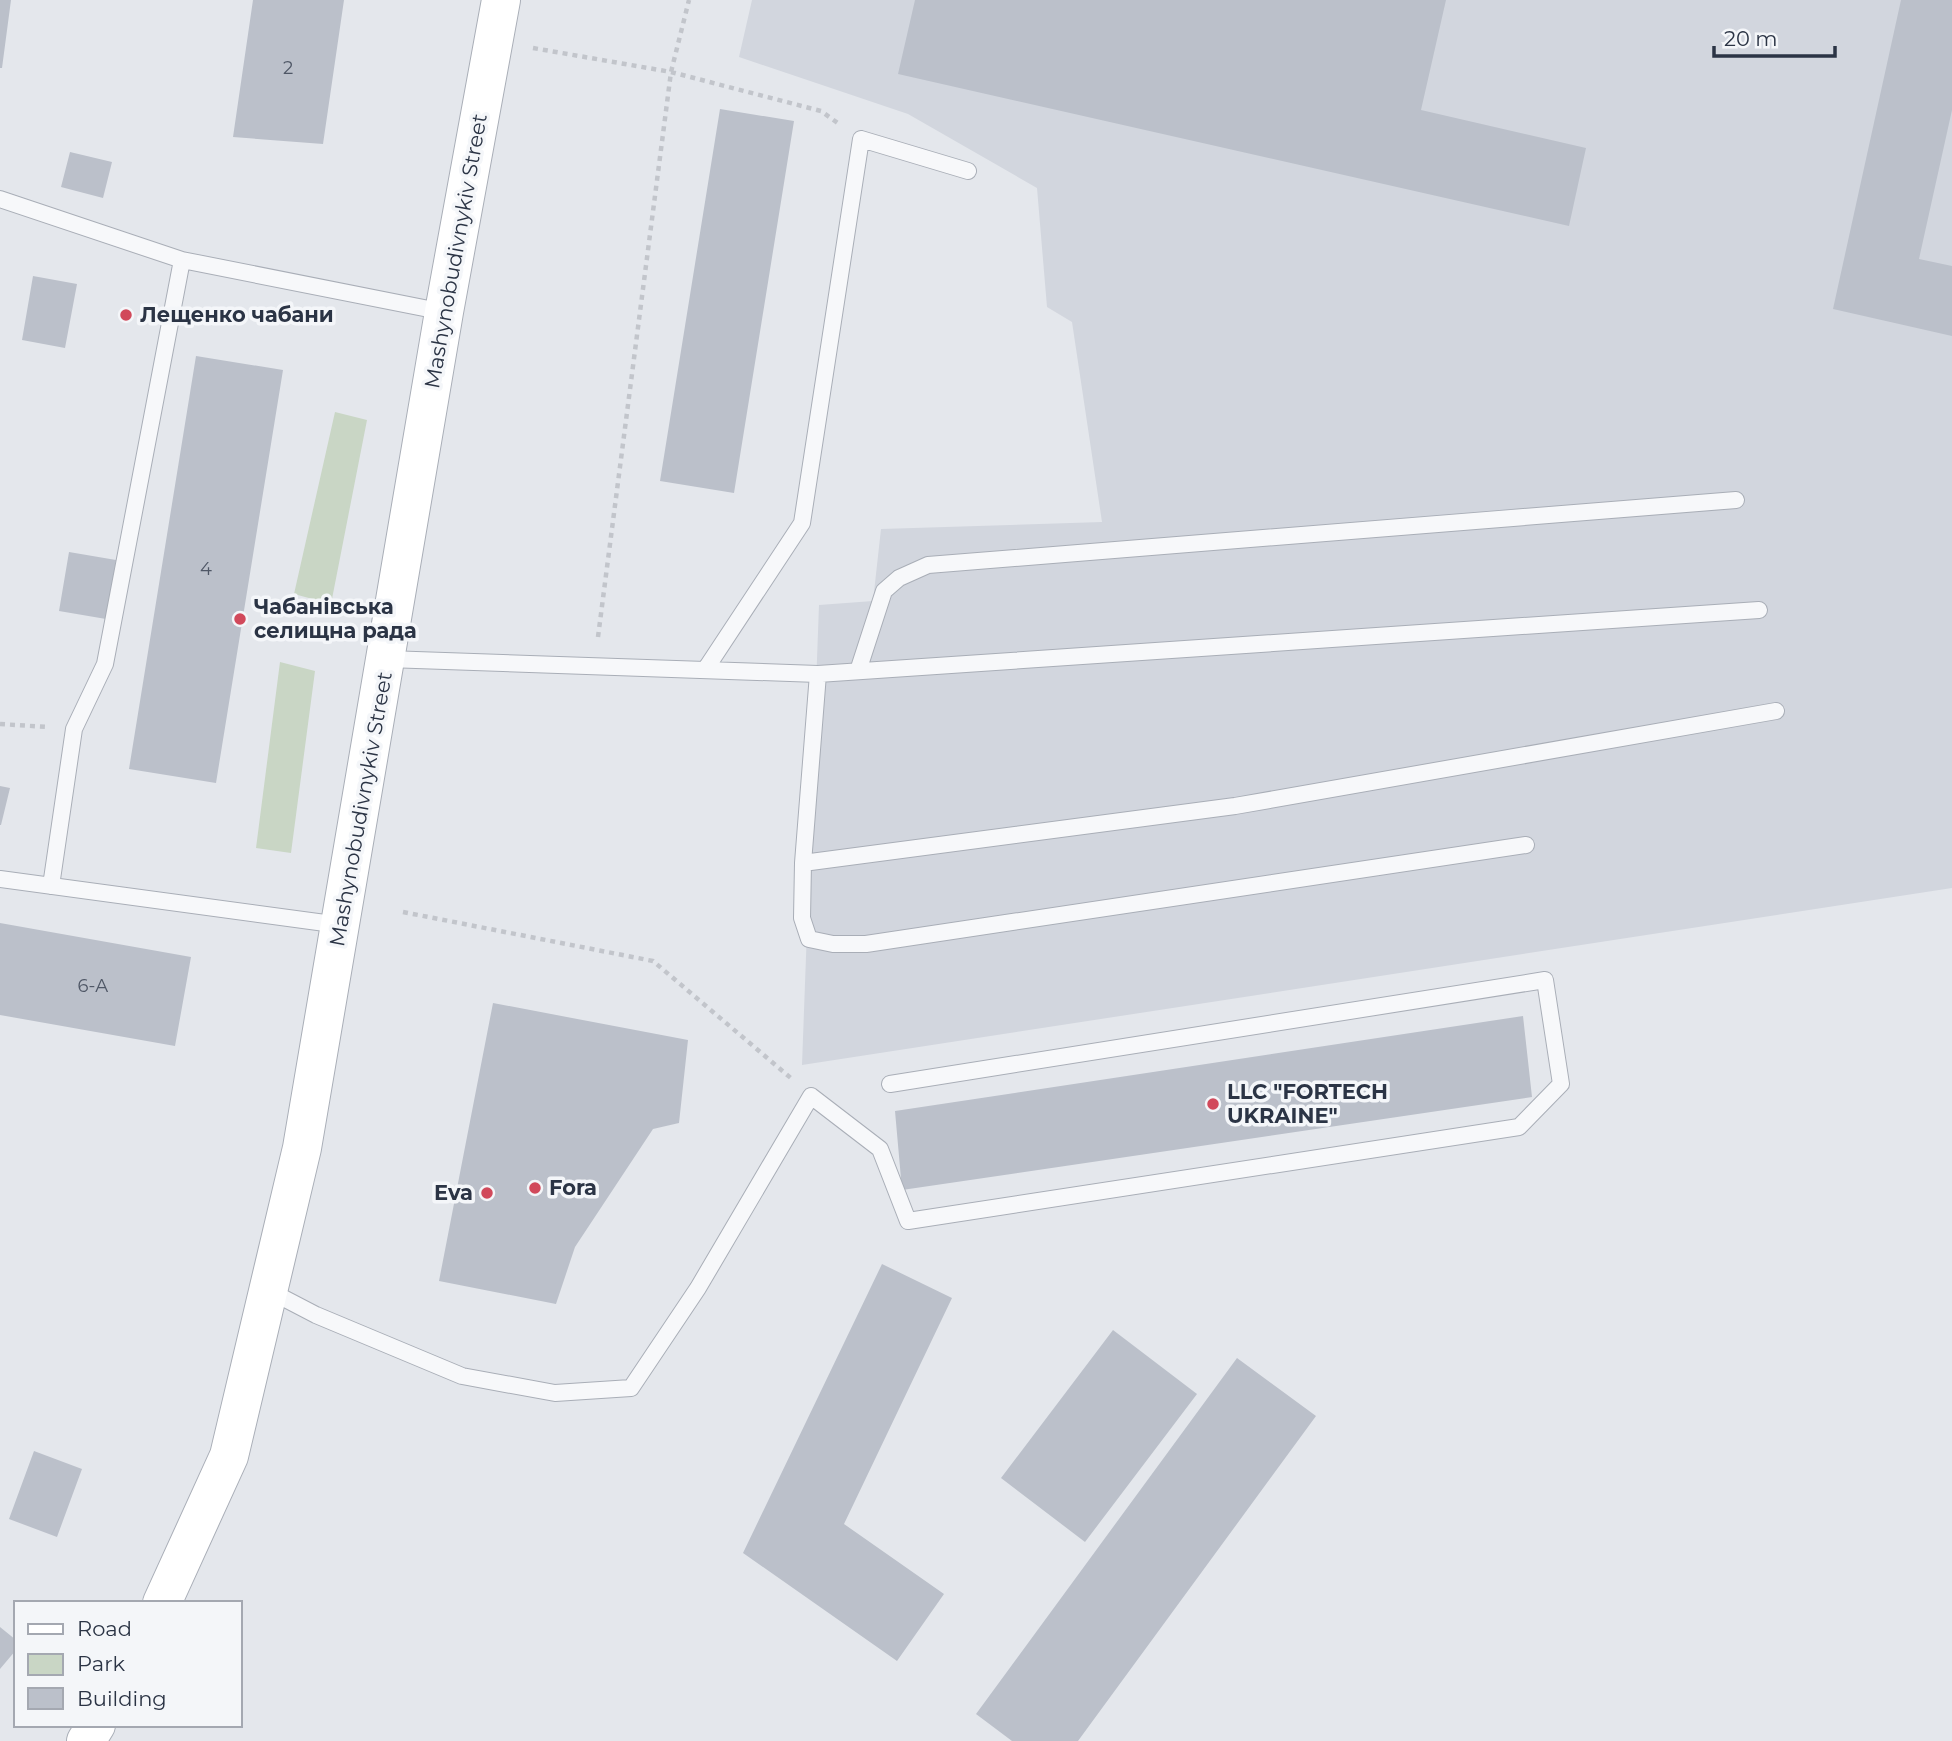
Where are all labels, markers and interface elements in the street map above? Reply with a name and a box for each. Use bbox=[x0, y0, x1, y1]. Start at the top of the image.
scale bar bbox=[1714, 14, 1835, 58]
text: 20 m bbox=[1724, 26, 1778, 51]
house number: 2 bbox=[283, 57, 293, 79]
street label: Mashynobudivnykiv Street bbox=[419, 112, 492, 390]
place label: Лещенко чабани bbox=[140, 302, 334, 327]
marker: Лещенко чабани bbox=[118, 307, 134, 323]
house number: 4 bbox=[200, 558, 212, 580]
place label: Чабанівська селищна рада bbox=[254, 594, 417, 643]
marker: Чабанівська селищна рада bbox=[232, 611, 248, 627]
street label: Mashynobudivnykiv Street bbox=[324, 670, 397, 948]
house number: 6-А bbox=[77, 975, 109, 997]
place label: LLC "FORTECH UKRAINE" bbox=[1227, 1079, 1388, 1128]
marker: LLC "FORTECH UKRAINE" bbox=[1205, 1096, 1221, 1112]
place label: Fora bbox=[549, 1175, 597, 1200]
place label: Eva bbox=[434, 1180, 473, 1205]
marker: Fora bbox=[527, 1180, 543, 1196]
marker: Eva bbox=[479, 1185, 495, 1201]
legend bbox=[14, 1601, 242, 1727]
text: Road bbox=[77, 1616, 132, 1641]
text: Park bbox=[77, 1651, 125, 1676]
text: Building bbox=[77, 1686, 167, 1711]

